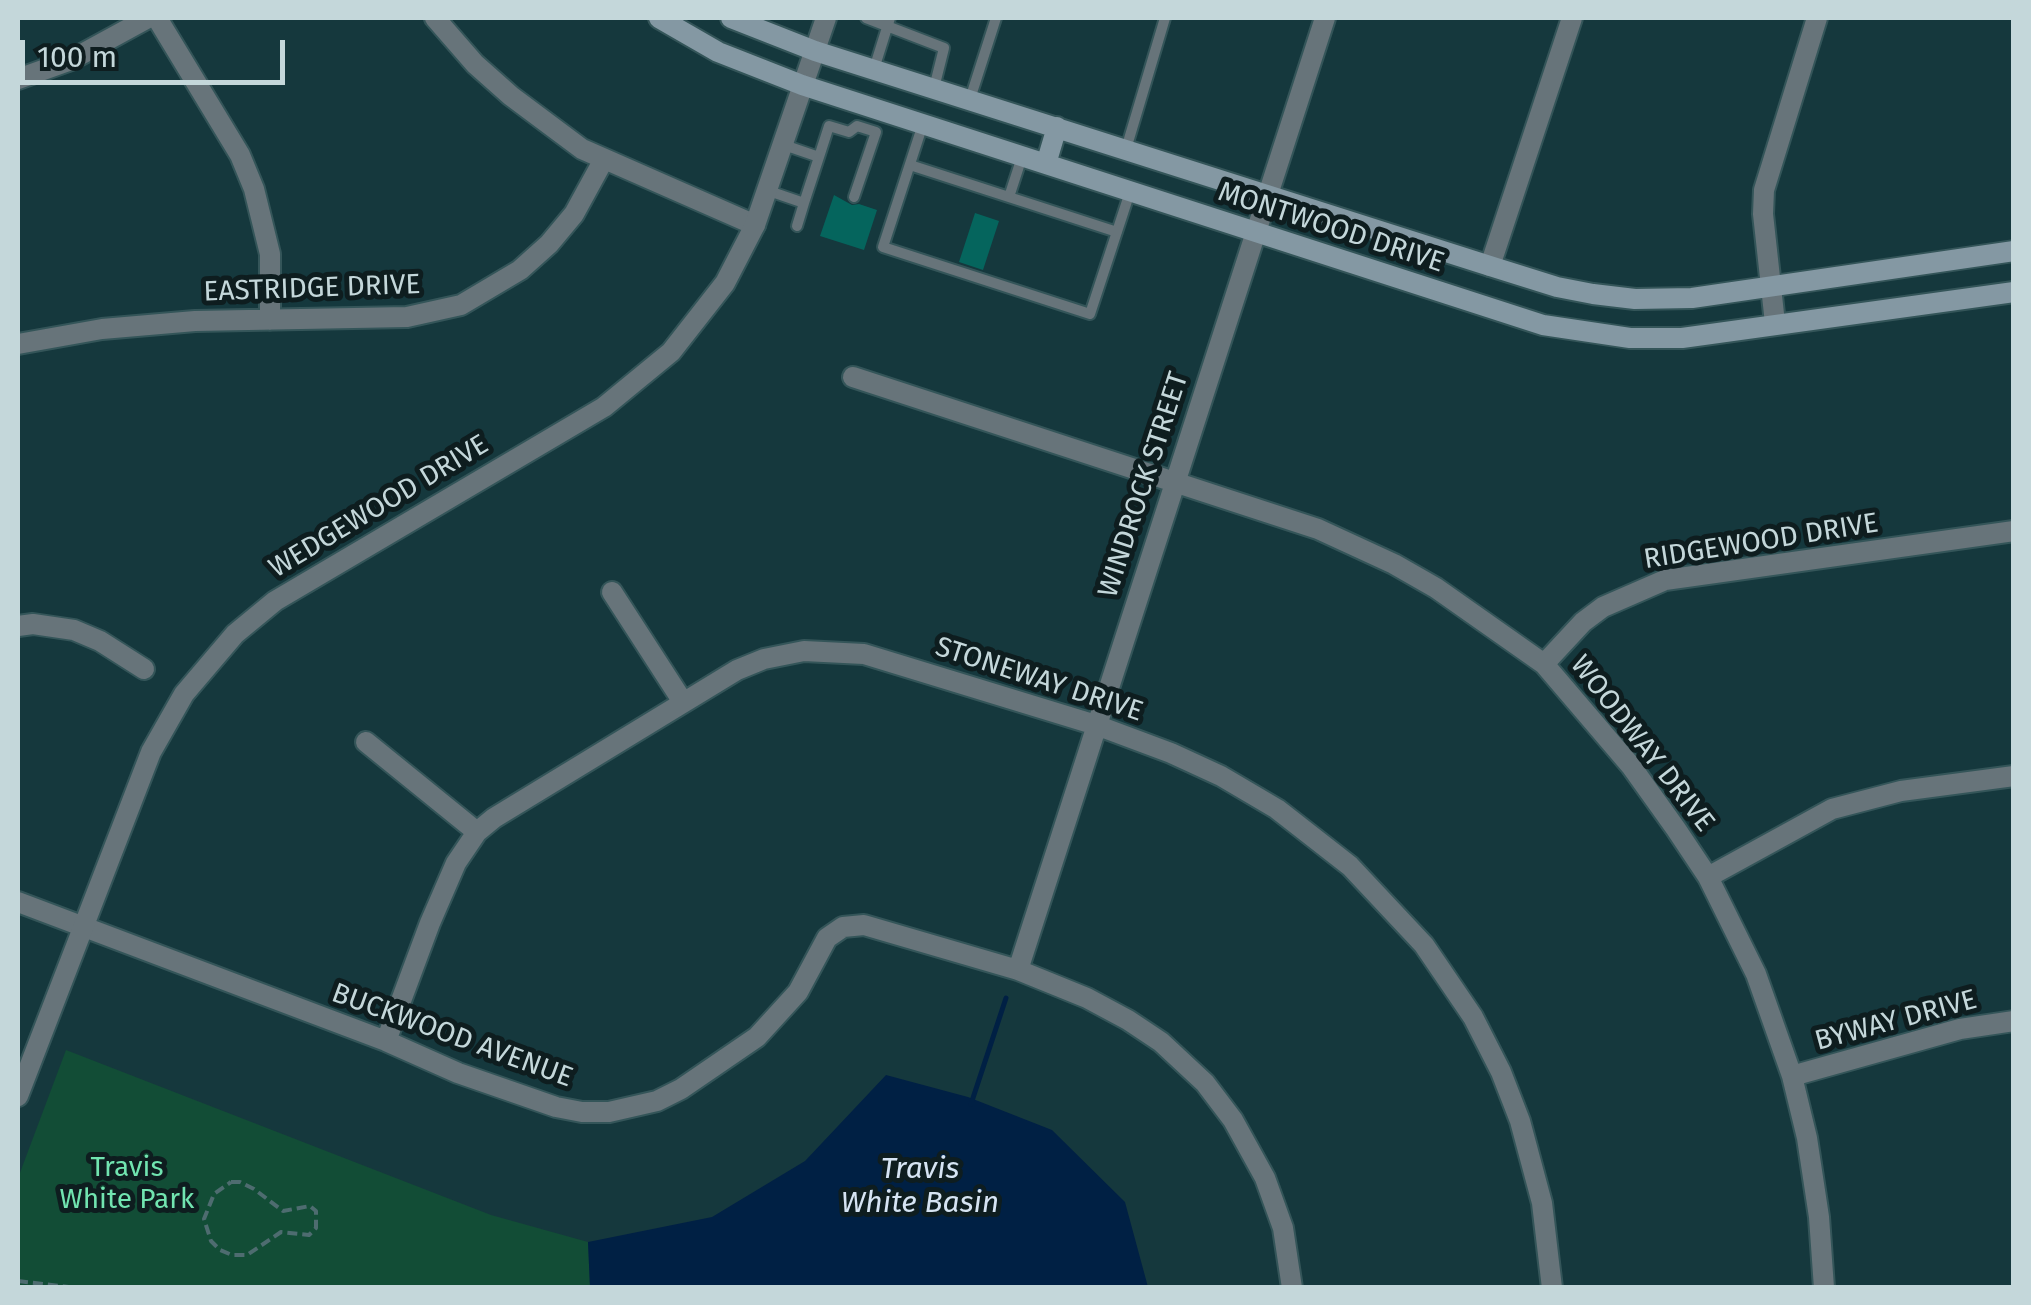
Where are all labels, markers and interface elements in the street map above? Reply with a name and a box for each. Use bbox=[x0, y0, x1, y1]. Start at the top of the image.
scale bar bbox=[25, 20, 290, 82]
text: 100 m bbox=[37, 39, 117, 75]
street label: MONTWOOD DRIVE bbox=[1214, 176, 1448, 280]
street label: EASTRIDGE DRIVE bbox=[203, 268, 421, 310]
street label: WINDROCK STREET bbox=[1092, 368, 1196, 602]
street label: WEDGEWOOD DRIVE bbox=[263, 428, 495, 586]
street label: RIDGEWOOD DRIVE bbox=[1641, 507, 1881, 577]
street label: STONEWAY DRIVE bbox=[931, 631, 1147, 729]
street label: WOODWAY DRIVE bbox=[1563, 649, 1721, 839]
street label: BUCKWOOD AVENUE bbox=[327, 977, 577, 1095]
street label: BYWAY DRIVE bbox=[1811, 983, 1981, 1059]
park label: Travis White Park bbox=[60, 1151, 194, 1217]
water label: Travis White Basin bbox=[841, 1152, 999, 1222]

